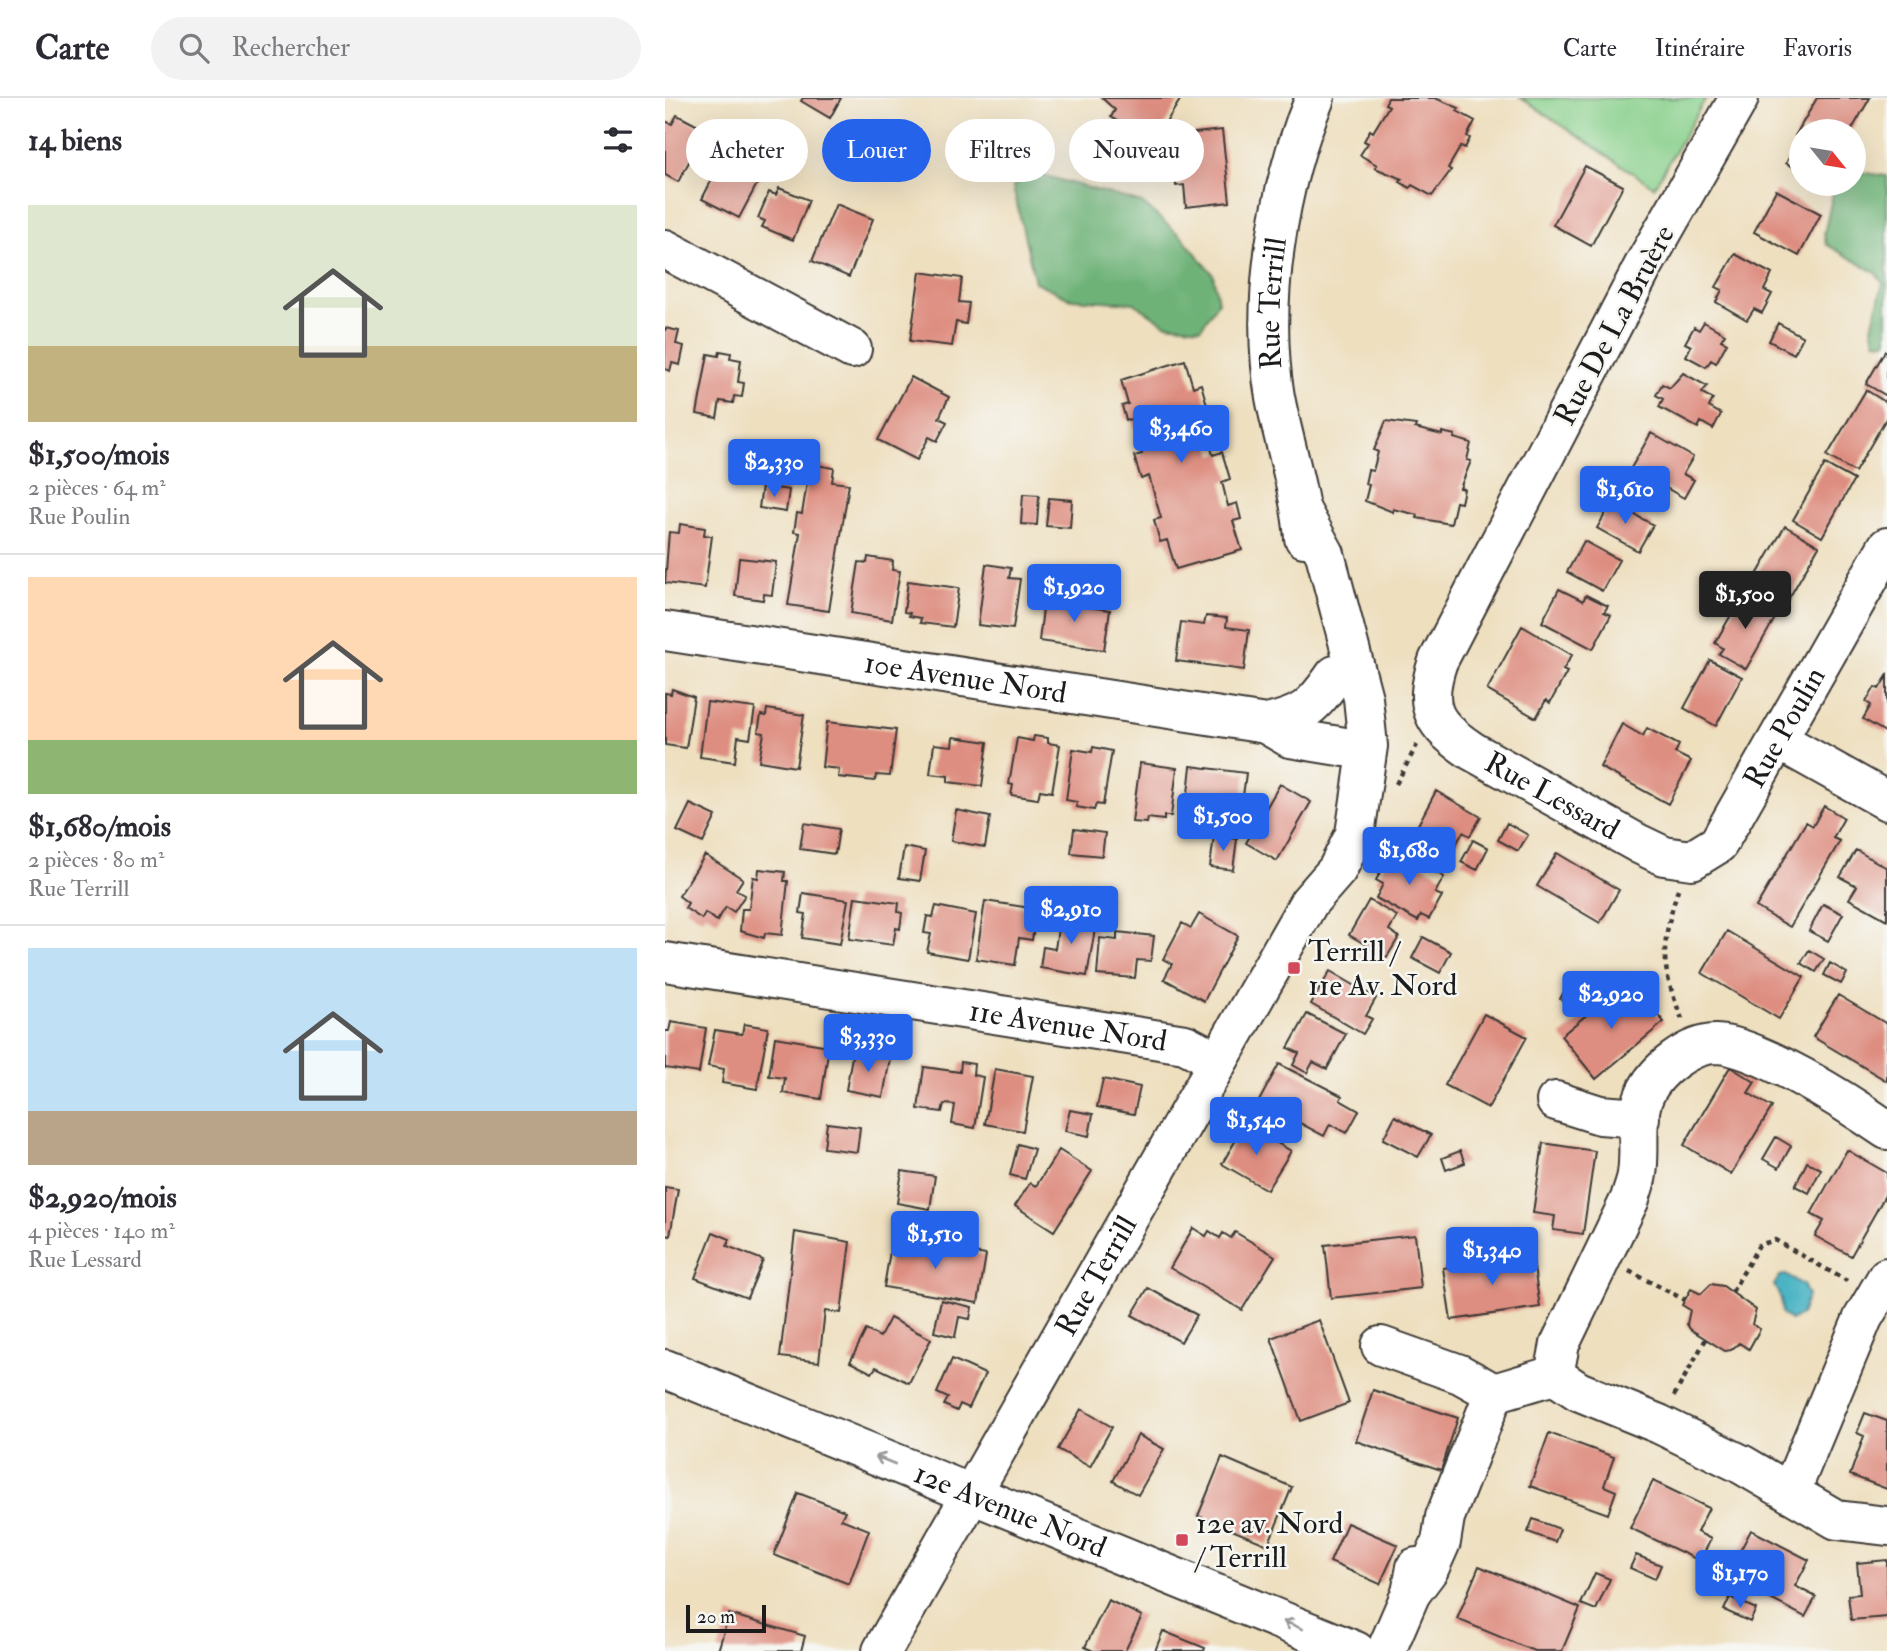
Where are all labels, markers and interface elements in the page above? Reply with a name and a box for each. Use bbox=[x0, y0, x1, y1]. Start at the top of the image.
search box bbox=[151, 17, 641, 80]
text: Carte bbox=[35, 28, 109, 69]
icon: search bbox=[175, 29, 213, 67]
text: Rechercher bbox=[231, 32, 350, 64]
text: Carte bbox=[1563, 33, 1617, 64]
text: Itinéraire bbox=[1655, 33, 1745, 64]
text: Favoris bbox=[1783, 33, 1852, 64]
chip: Acheter bbox=[686, 119, 808, 182]
chip: Louer bbox=[822, 119, 931, 182]
chip: Filtres bbox=[945, 119, 1055, 182]
chip: Nouveau bbox=[1069, 119, 1204, 182]
north arrow bbox=[1789, 119, 1865, 196]
map controls bbox=[1789, 119, 1866, 196]
icon: filters bbox=[599, 121, 637, 159]
text: 14 biens bbox=[28, 122, 122, 159]
street label: Rue De La Bruère bbox=[1546, 219, 1683, 432]
street label: Rue Terrill bbox=[1251, 235, 1295, 371]
icon: home bbox=[270, 250, 396, 376]
pin: $3,460 bbox=[1124, 406, 1238, 465]
text: $3,460 bbox=[1149, 413, 1213, 442]
text: $1,500/mois bbox=[28, 436, 170, 473]
pin: $2,330 bbox=[717, 440, 831, 499]
text: $2,330 bbox=[744, 447, 804, 476]
pin: $1,610 bbox=[1568, 466, 1682, 526]
text: 2 pièces · 64 m² bbox=[28, 473, 166, 502]
text: $1,610 bbox=[1596, 474, 1654, 503]
text: Rue Poulin bbox=[28, 502, 130, 531]
pin: $1,920 bbox=[1017, 564, 1131, 624]
text: $1,920 bbox=[1043, 572, 1105, 601]
pin: $1,500 bbox=[1688, 572, 1802, 631]
text: $1,500 bbox=[1715, 579, 1775, 608]
icon: home bbox=[270, 622, 396, 748]
street label: 10e Avenue Nord bbox=[862, 644, 1069, 712]
street label: Rue Poulin bbox=[1736, 661, 1834, 795]
street label: Rue Lessard bbox=[1478, 744, 1626, 849]
pin: $1,500 bbox=[1166, 794, 1280, 853]
text: $1,500 bbox=[1193, 801, 1253, 830]
text: $1,680/mois bbox=[28, 808, 171, 845]
pin: $1,680 bbox=[1352, 828, 1466, 887]
text: $1,680 bbox=[1379, 835, 1439, 864]
text: 2 pièces · 80 m² bbox=[28, 845, 164, 874]
text: Rue Terrill bbox=[28, 874, 129, 903]
pin: $2,910 bbox=[1014, 886, 1128, 946]
text: $2,910 bbox=[1040, 894, 1102, 923]
place label: Terrill / 11e Av. Nord bbox=[1308, 933, 1457, 1004]
marker: Terrill / 11e Av. Nord bbox=[1286, 960, 1302, 976]
pin: $2,920 bbox=[1554, 972, 1668, 1031]
text: $2,920 bbox=[1578, 979, 1644, 1008]
street label: 11e Avenue Nord bbox=[966, 992, 1170, 1060]
icon: home bbox=[270, 993, 396, 1119]
pin: $3,330 bbox=[811, 1014, 925, 1074]
text: $3,330 bbox=[840, 1022, 896, 1051]
pin: $1,540 bbox=[1199, 1098, 1313, 1157]
text: $1,540 bbox=[1226, 1105, 1286, 1134]
text: $2,920/mois bbox=[28, 1179, 177, 1216]
street label: Rue Terrill bbox=[1048, 1209, 1145, 1343]
pin: $1,510 bbox=[878, 1212, 992, 1271]
text: 4 pièces · 140 m² bbox=[28, 1216, 175, 1245]
text: $1,510 bbox=[907, 1219, 963, 1248]
pin: $1,340 bbox=[1435, 1228, 1549, 1287]
text: $1,340 bbox=[1462, 1235, 1522, 1264]
text: Rue Lessard bbox=[28, 1245, 142, 1274]
one-way arrow bbox=[875, 1453, 897, 1466]
street label: 12e Avenue Nord bbox=[909, 1455, 1112, 1566]
place label: 12e av. Nord / Terrill bbox=[1194, 1505, 1343, 1576]
marker: 12e av. Nord / Terrill bbox=[1174, 1532, 1190, 1548]
pin: $1,170 bbox=[1683, 1550, 1797, 1610]
text: $1,170 bbox=[1711, 1558, 1769, 1587]
scale bar bbox=[686, 1602, 767, 1634]
text: 20 m bbox=[697, 1605, 735, 1629]
one-way arrow bbox=[1283, 1618, 1304, 1631]

